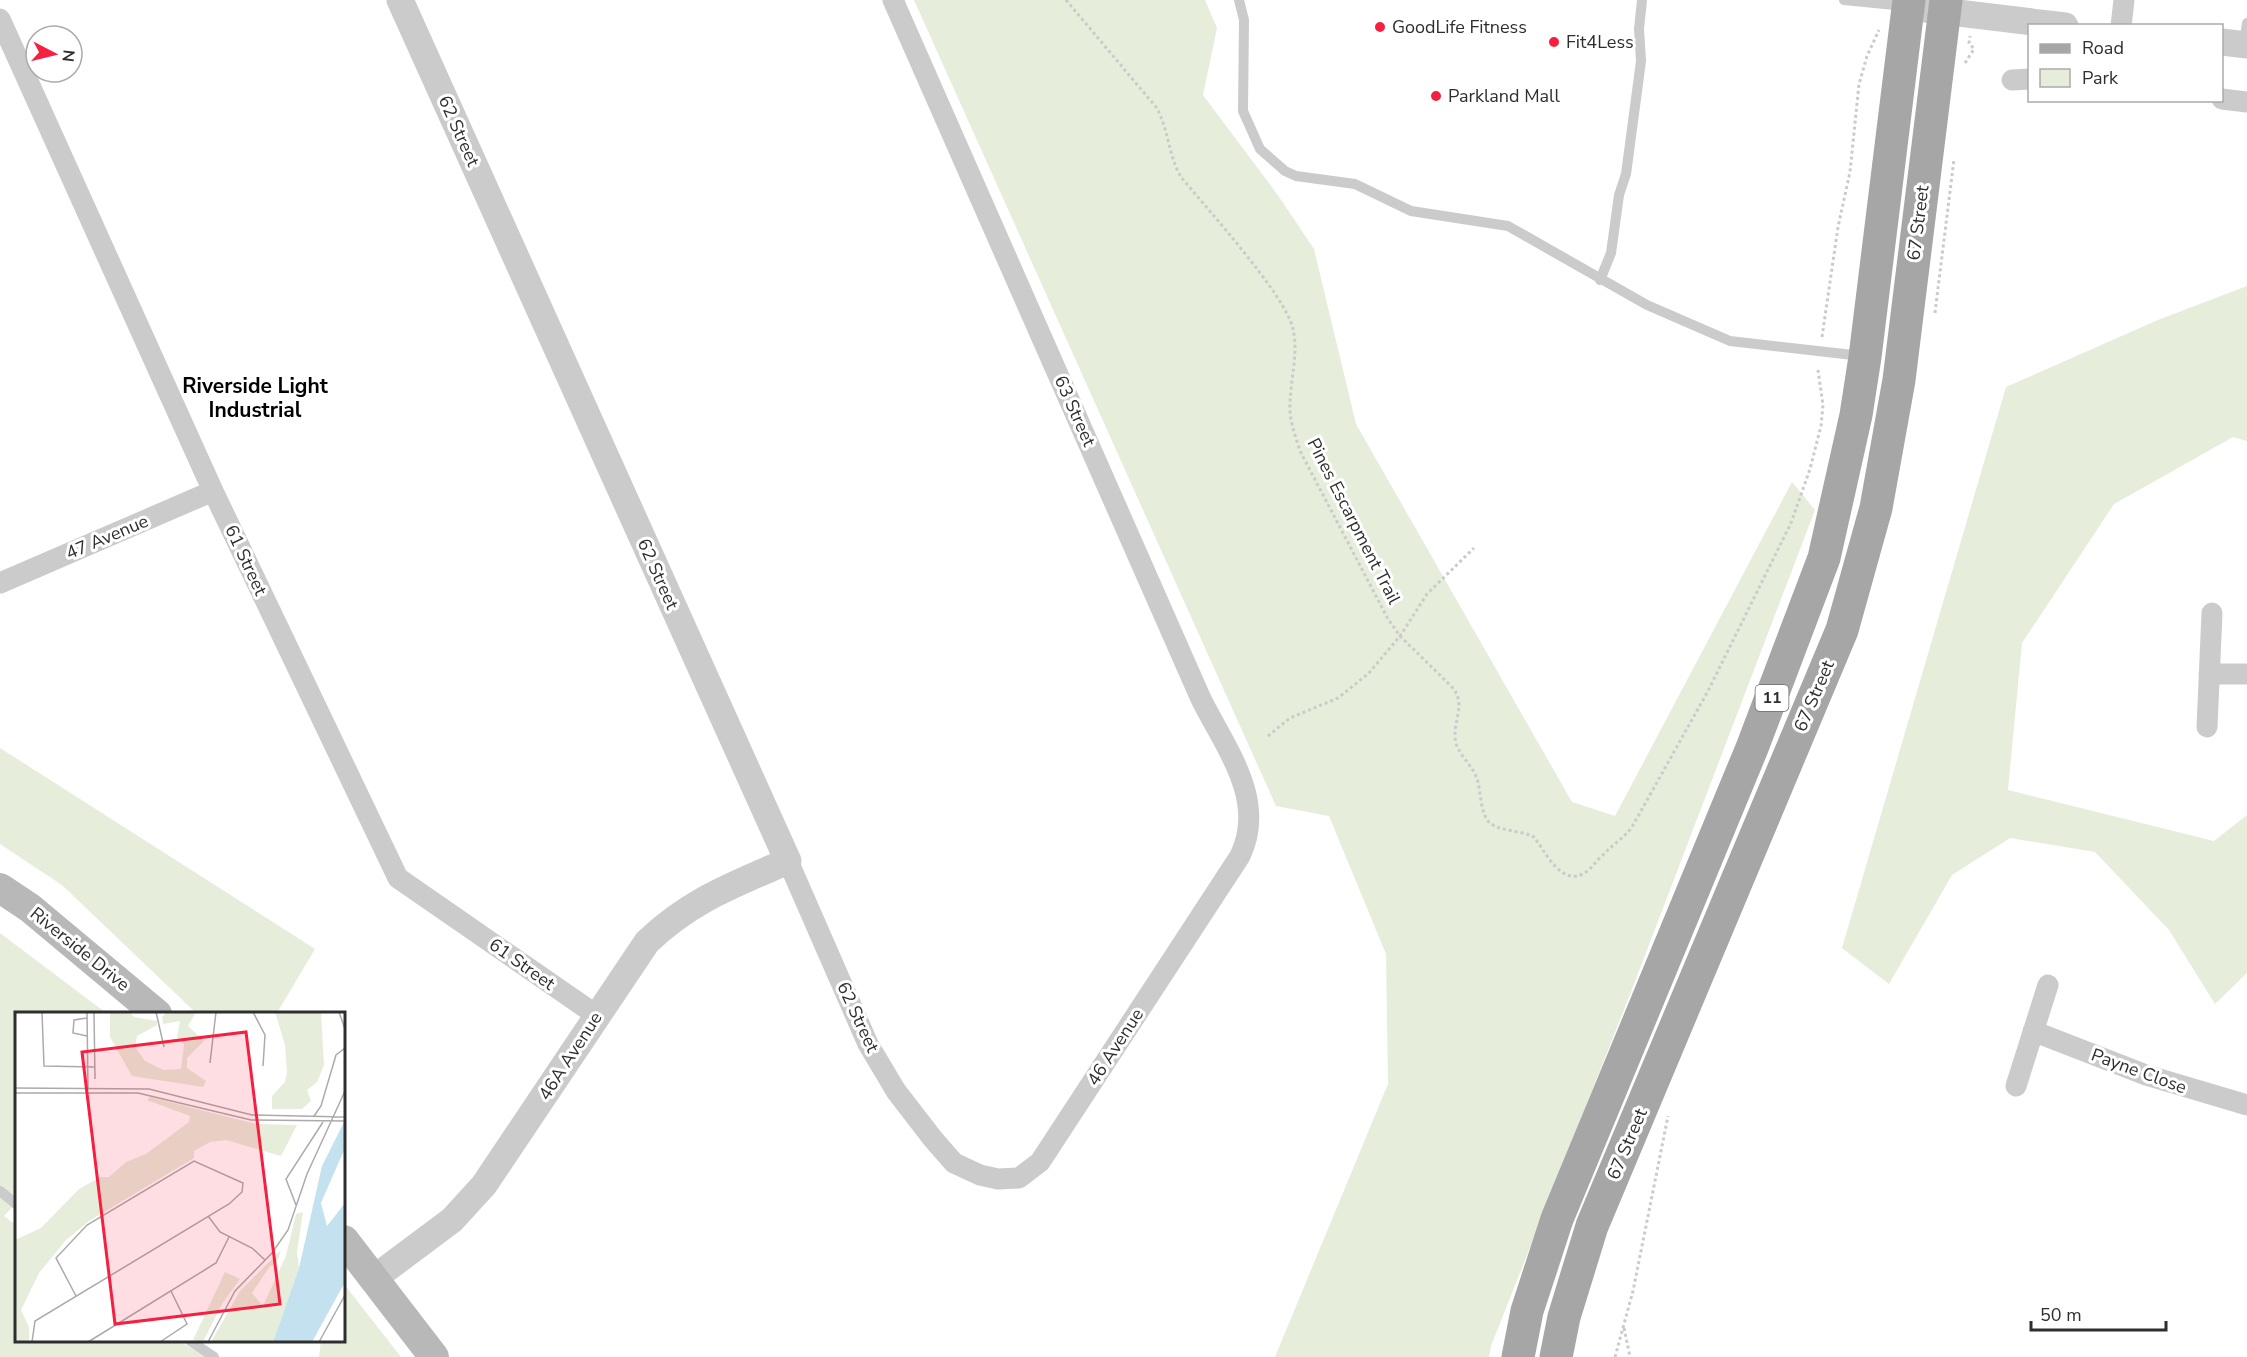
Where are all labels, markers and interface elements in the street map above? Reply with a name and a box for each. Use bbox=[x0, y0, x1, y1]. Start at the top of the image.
place label: GoodLife Fitness bbox=[1392, 15, 1527, 39]
marker: GoodLife Fitness bbox=[1373, 20, 1387, 34]
north arrow bbox=[24, 24, 84, 84]
legend bbox=[2028, 24, 2223, 102]
place label: Fit4Less bbox=[1566, 30, 1634, 54]
marker: Fit4Less bbox=[1547, 35, 1561, 49]
text: Road bbox=[2082, 36, 2124, 60]
text: N bbox=[56, 48, 80, 63]
text: Park bbox=[2082, 66, 2119, 90]
place label: Parkland Mall bbox=[1448, 84, 1560, 108]
marker: Parkland Mall bbox=[1429, 89, 1443, 103]
street label: 62 Street bbox=[433, 92, 486, 171]
street label: 67 Street bbox=[1901, 183, 1935, 262]
district label: Riverside Light Industrial bbox=[182, 372, 329, 424]
street label: 63 Street bbox=[1049, 372, 1102, 451]
street label: Pines Escarpment Trail bbox=[1302, 434, 1407, 609]
street label: 47 Avenue bbox=[62, 509, 152, 565]
street label: 61 Street bbox=[219, 521, 273, 600]
street label: 62 Street bbox=[632, 535, 685, 614]
street label: 67 Street bbox=[1788, 656, 1840, 735]
road number: 11 bbox=[1756, 685, 1788, 711]
street label: Riverside Drive bbox=[25, 901, 135, 997]
street label: 61 Street bbox=[484, 933, 560, 996]
street label: 62 Street bbox=[831, 978, 885, 1057]
street label: 46 Avenue bbox=[1081, 1004, 1149, 1090]
street label: 46A Avenue bbox=[533, 1007, 607, 1105]
inset map bbox=[15, 1012, 345, 1342]
street label: Payne Close bbox=[2088, 1043, 2190, 1099]
street label: 67 Street bbox=[1601, 1104, 1653, 1183]
scale bar bbox=[2031, 1294, 2166, 1332]
text: 50 m bbox=[2040, 1303, 2082, 1327]

